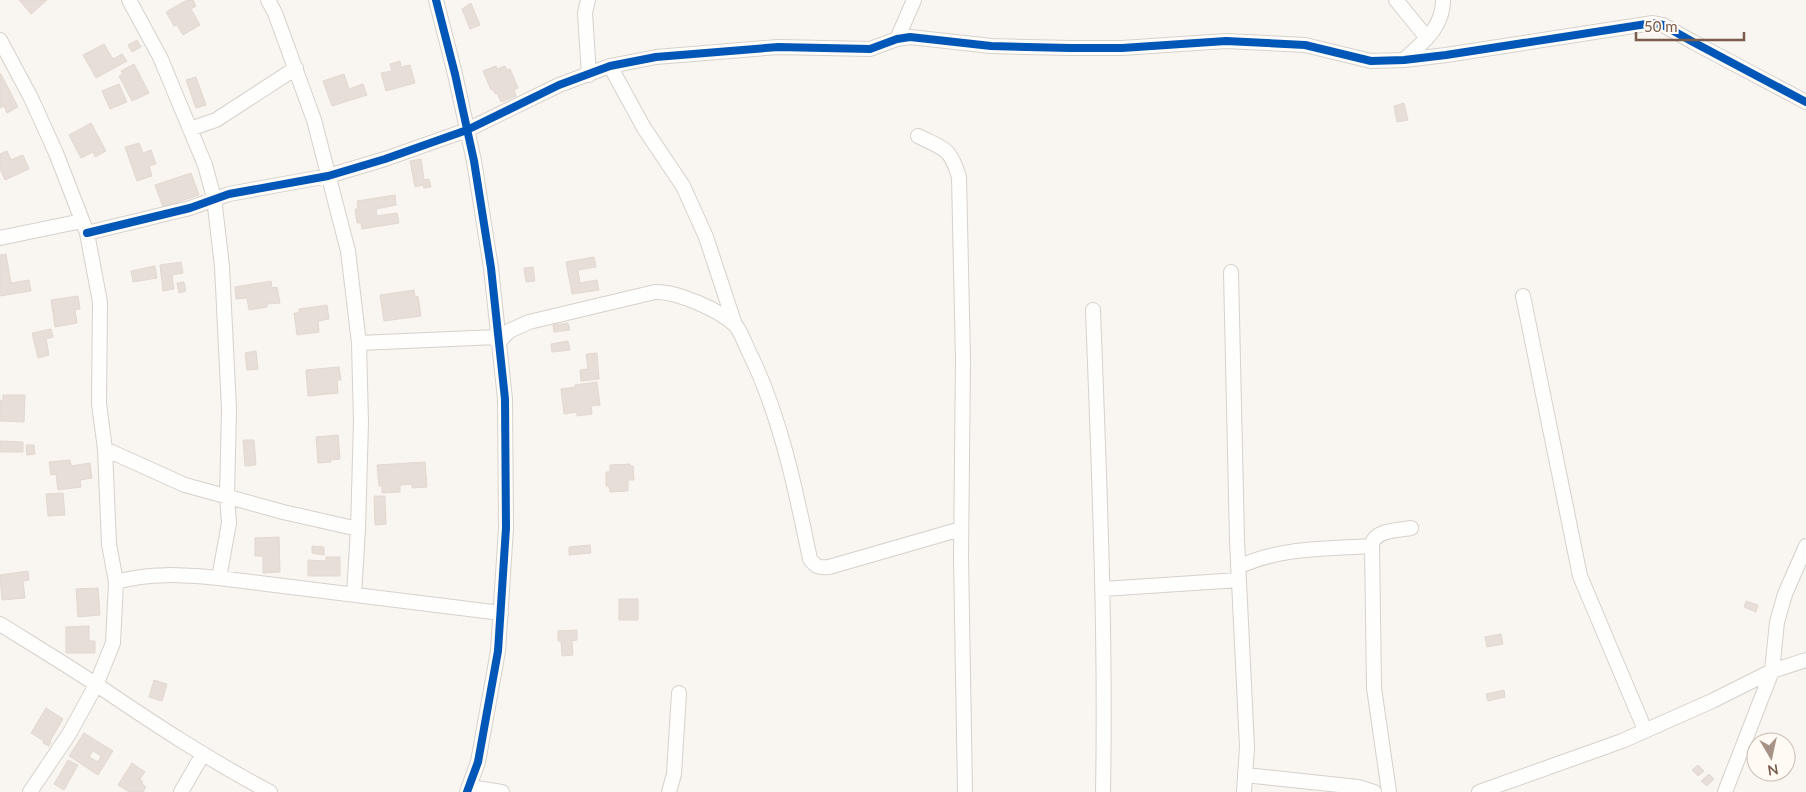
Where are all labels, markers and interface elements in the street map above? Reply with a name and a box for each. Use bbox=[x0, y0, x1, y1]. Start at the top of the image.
scale bar bbox=[1636, 10, 1744, 42]
text: 50 m bbox=[1644, 17, 1678, 35]
north arrow bbox=[1746, 732, 1796, 782]
text: N bbox=[1766, 761, 1780, 780]

